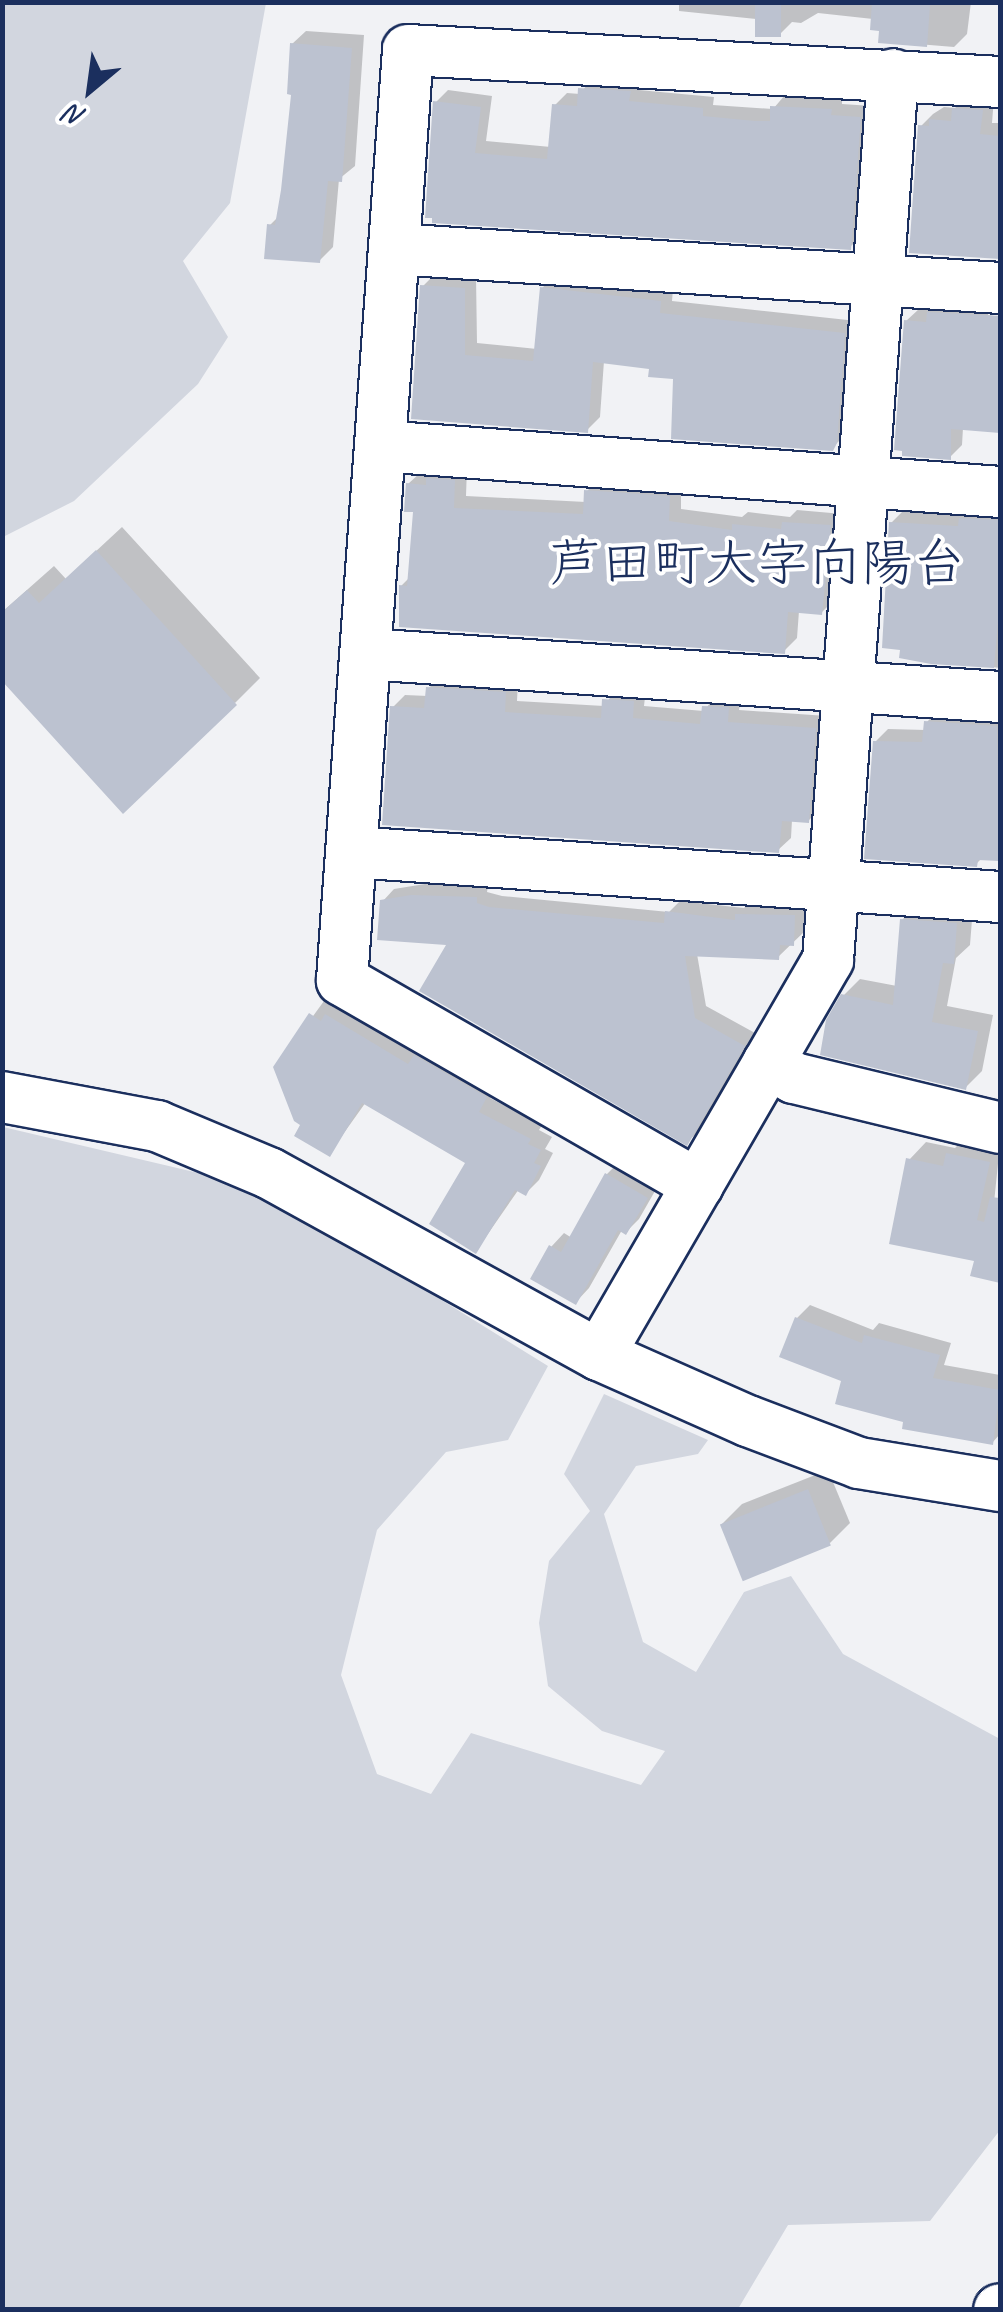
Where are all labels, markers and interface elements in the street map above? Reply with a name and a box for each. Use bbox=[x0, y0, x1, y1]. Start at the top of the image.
north arrow bbox=[40, 40, 140, 140]
text: N bbox=[59, 97, 91, 136]
district label: 芦田町大字向陽台 bbox=[549, 533, 965, 595]

